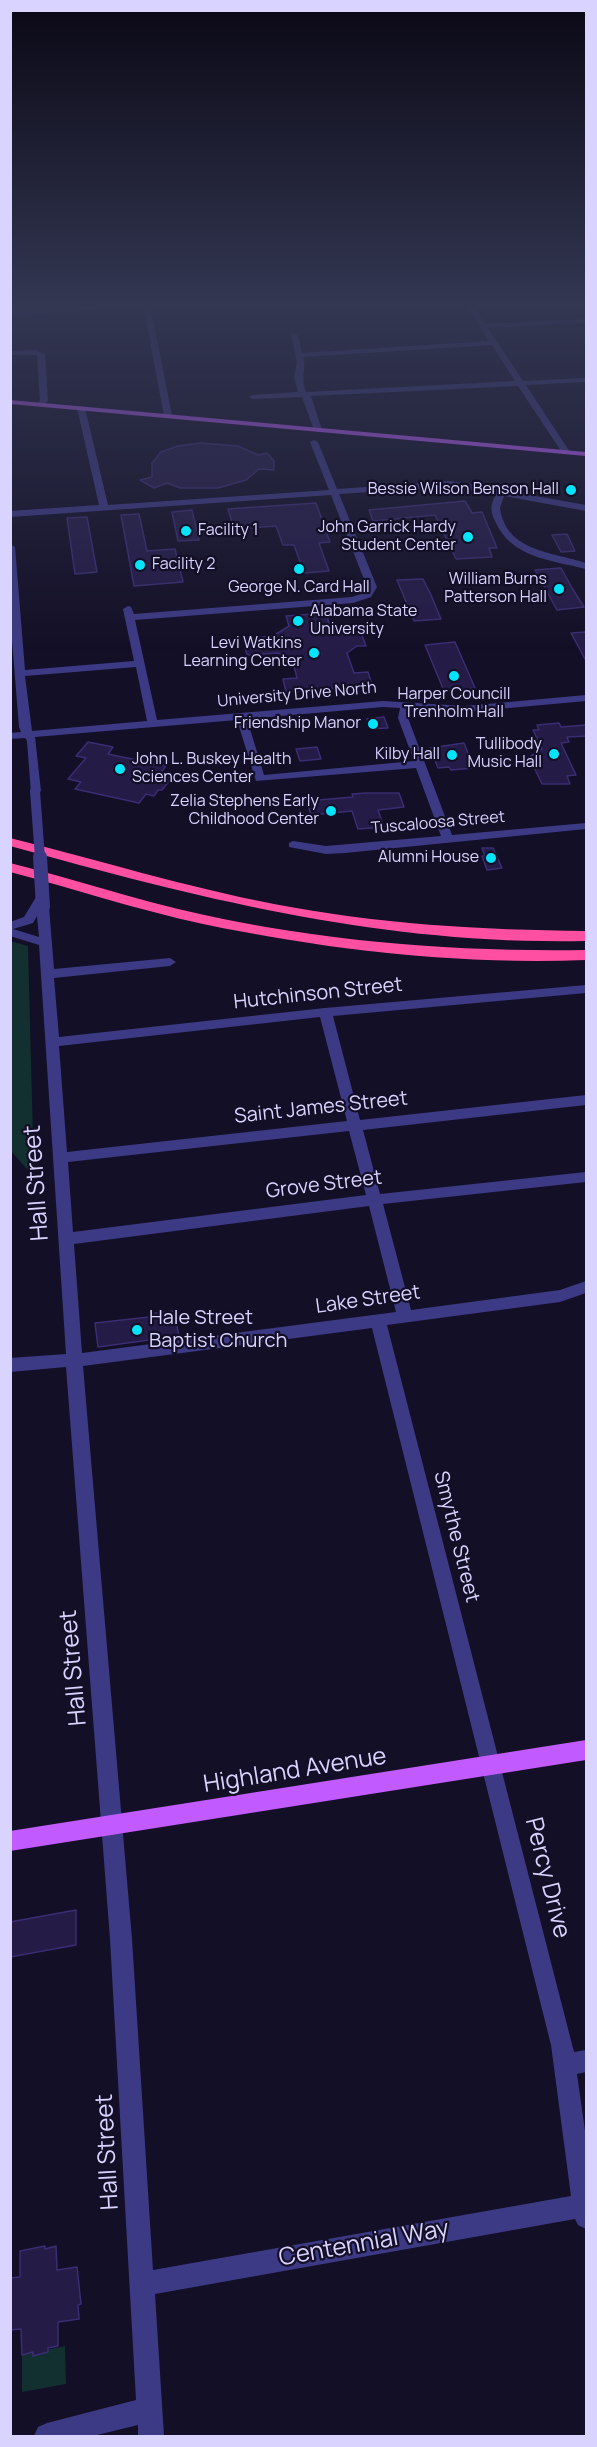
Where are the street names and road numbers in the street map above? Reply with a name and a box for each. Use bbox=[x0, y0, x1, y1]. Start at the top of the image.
street label: University Drive North bbox=[217, 678, 377, 712]
street label: Tuscaloosa Street bbox=[370, 808, 506, 838]
street label: Hutchinson Street bbox=[232, 973, 404, 1015]
street label: Saint James Street bbox=[233, 1087, 409, 1129]
street label: Hall Street bbox=[19, 1124, 55, 1242]
street label: Grove Street bbox=[265, 1166, 383, 1204]
street label: Lake Street bbox=[314, 1281, 422, 1319]
street label: Smythe Street bbox=[428, 1469, 484, 1605]
street label: Hall Street bbox=[55, 1609, 93, 1727]
street label: Highland Avenue bbox=[201, 1742, 389, 1800]
street label: Percy Drive bbox=[518, 1815, 576, 1941]
street label: Hall Street bbox=[91, 2093, 125, 2211]
street label: Centennial Way bbox=[277, 2215, 451, 2273]

